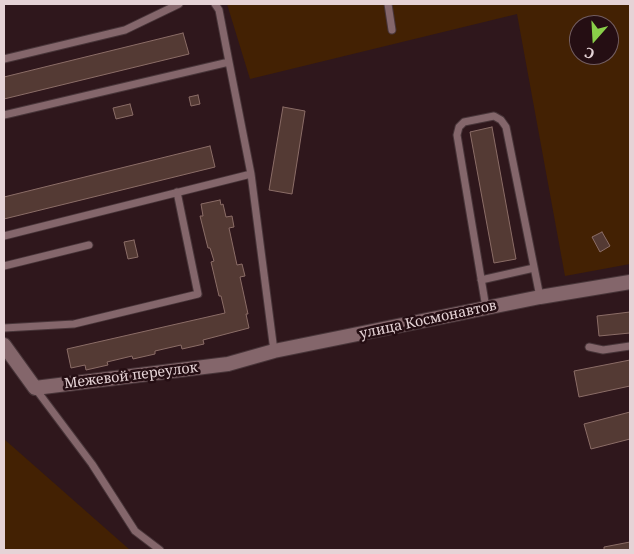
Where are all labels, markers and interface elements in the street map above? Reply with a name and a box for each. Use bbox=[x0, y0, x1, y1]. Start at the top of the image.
north arrow bbox=[569, 15, 619, 65]
text: С bbox=[582, 43, 597, 64]
street label: улица Космонавтов bbox=[358, 297, 498, 343]
street label: Межевой переулок bbox=[63, 359, 199, 393]

